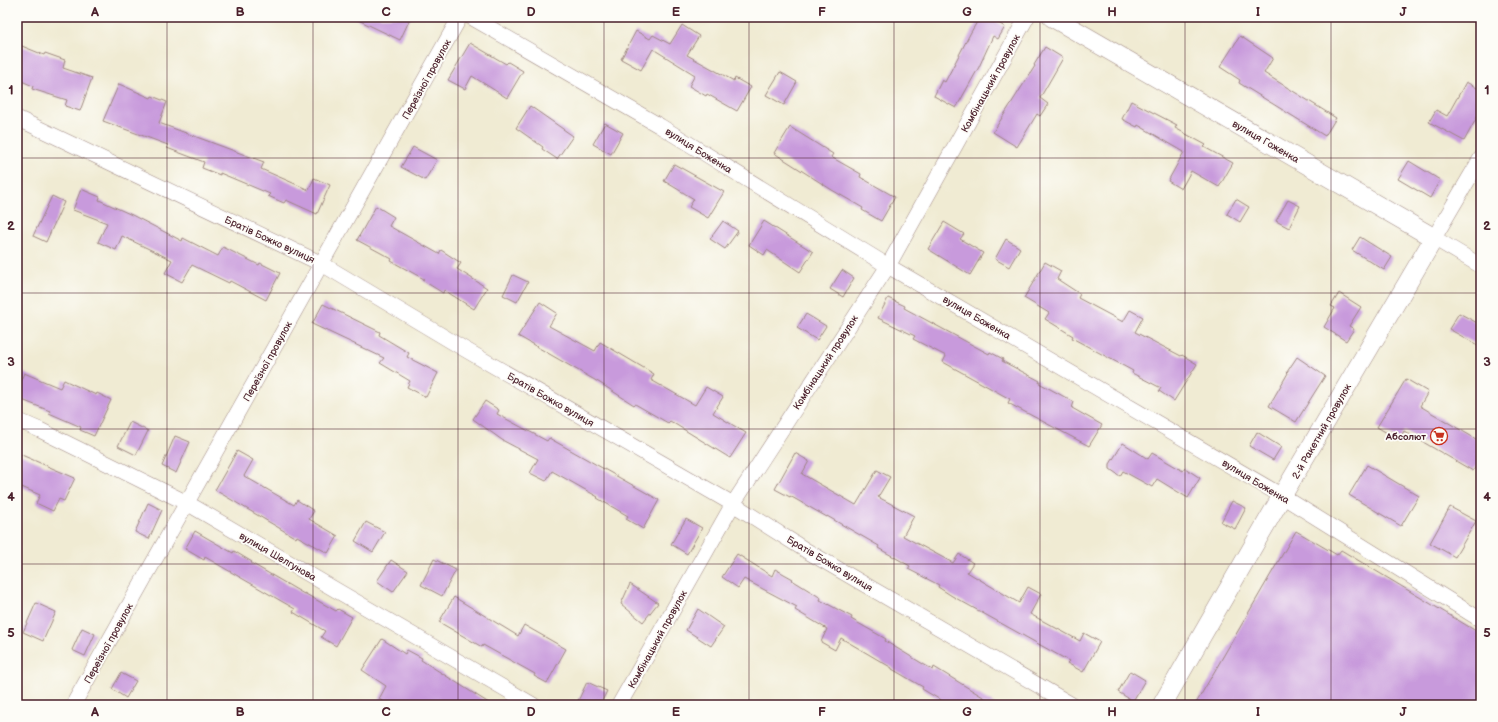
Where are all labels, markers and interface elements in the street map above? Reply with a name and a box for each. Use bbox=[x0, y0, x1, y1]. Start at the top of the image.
text: A bbox=[90, 4, 99, 20]
text: B bbox=[235, 4, 245, 20]
text: C bbox=[381, 4, 391, 20]
text: D bbox=[526, 4, 536, 20]
text: E bbox=[672, 4, 681, 20]
text: F bbox=[818, 4, 826, 20]
text: G bbox=[962, 4, 972, 20]
text: H bbox=[1107, 4, 1117, 20]
text: I bbox=[1256, 4, 1260, 20]
text: J bbox=[1399, 4, 1407, 20]
street label: Комбінацький провулок bbox=[959, 32, 1023, 135]
street label: Переїзної провулок bbox=[400, 37, 454, 122]
text: 1 bbox=[8, 82, 14, 98]
text: 1 bbox=[1484, 82, 1490, 98]
street label: вулиця Гоженка bbox=[1230, 118, 1301, 166]
street label: вулиця Боженка bbox=[663, 125, 734, 176]
street label: Братів Божко вулиця bbox=[223, 214, 317, 266]
text: 2 bbox=[7, 218, 15, 234]
text: 2 bbox=[1483, 218, 1491, 234]
street label: вулиця Боженка bbox=[940, 294, 1013, 342]
street label: Комбінацький провулок bbox=[791, 312, 861, 412]
street label: Переїзної провулок bbox=[241, 319, 295, 404]
text: 3 bbox=[7, 354, 15, 370]
text: 3 bbox=[1483, 354, 1491, 370]
street label: Братів Божко вулиця bbox=[505, 370, 596, 430]
street label: 2-й Ракетний провулок bbox=[1290, 381, 1354, 481]
supermarket icon: Абсолют bbox=[1429, 426, 1449, 446]
place label: Абсолют bbox=[1385, 431, 1426, 443]
street label: вулиця Боженка bbox=[1220, 457, 1291, 507]
text: 4 bbox=[7, 489, 15, 505]
text: 4 bbox=[1483, 489, 1491, 505]
street label: вулиця Шелгунова bbox=[237, 530, 318, 584]
street label: Братів Божко вулиця bbox=[784, 533, 875, 594]
street label: Комбінацький провулок bbox=[626, 588, 690, 691]
street label: Переїзної провулок bbox=[82, 601, 136, 686]
text: 5 bbox=[7, 625, 15, 641]
text: 5 bbox=[1483, 625, 1491, 641]
text: A bbox=[90, 704, 99, 720]
text: B bbox=[235, 704, 245, 720]
text: C bbox=[381, 704, 391, 720]
text: D bbox=[526, 704, 536, 720]
text: E bbox=[672, 704, 681, 720]
text: F bbox=[818, 704, 826, 720]
text: G bbox=[962, 704, 972, 720]
text: H bbox=[1107, 704, 1117, 720]
text: I bbox=[1256, 704, 1260, 720]
text: J bbox=[1399, 704, 1407, 720]

